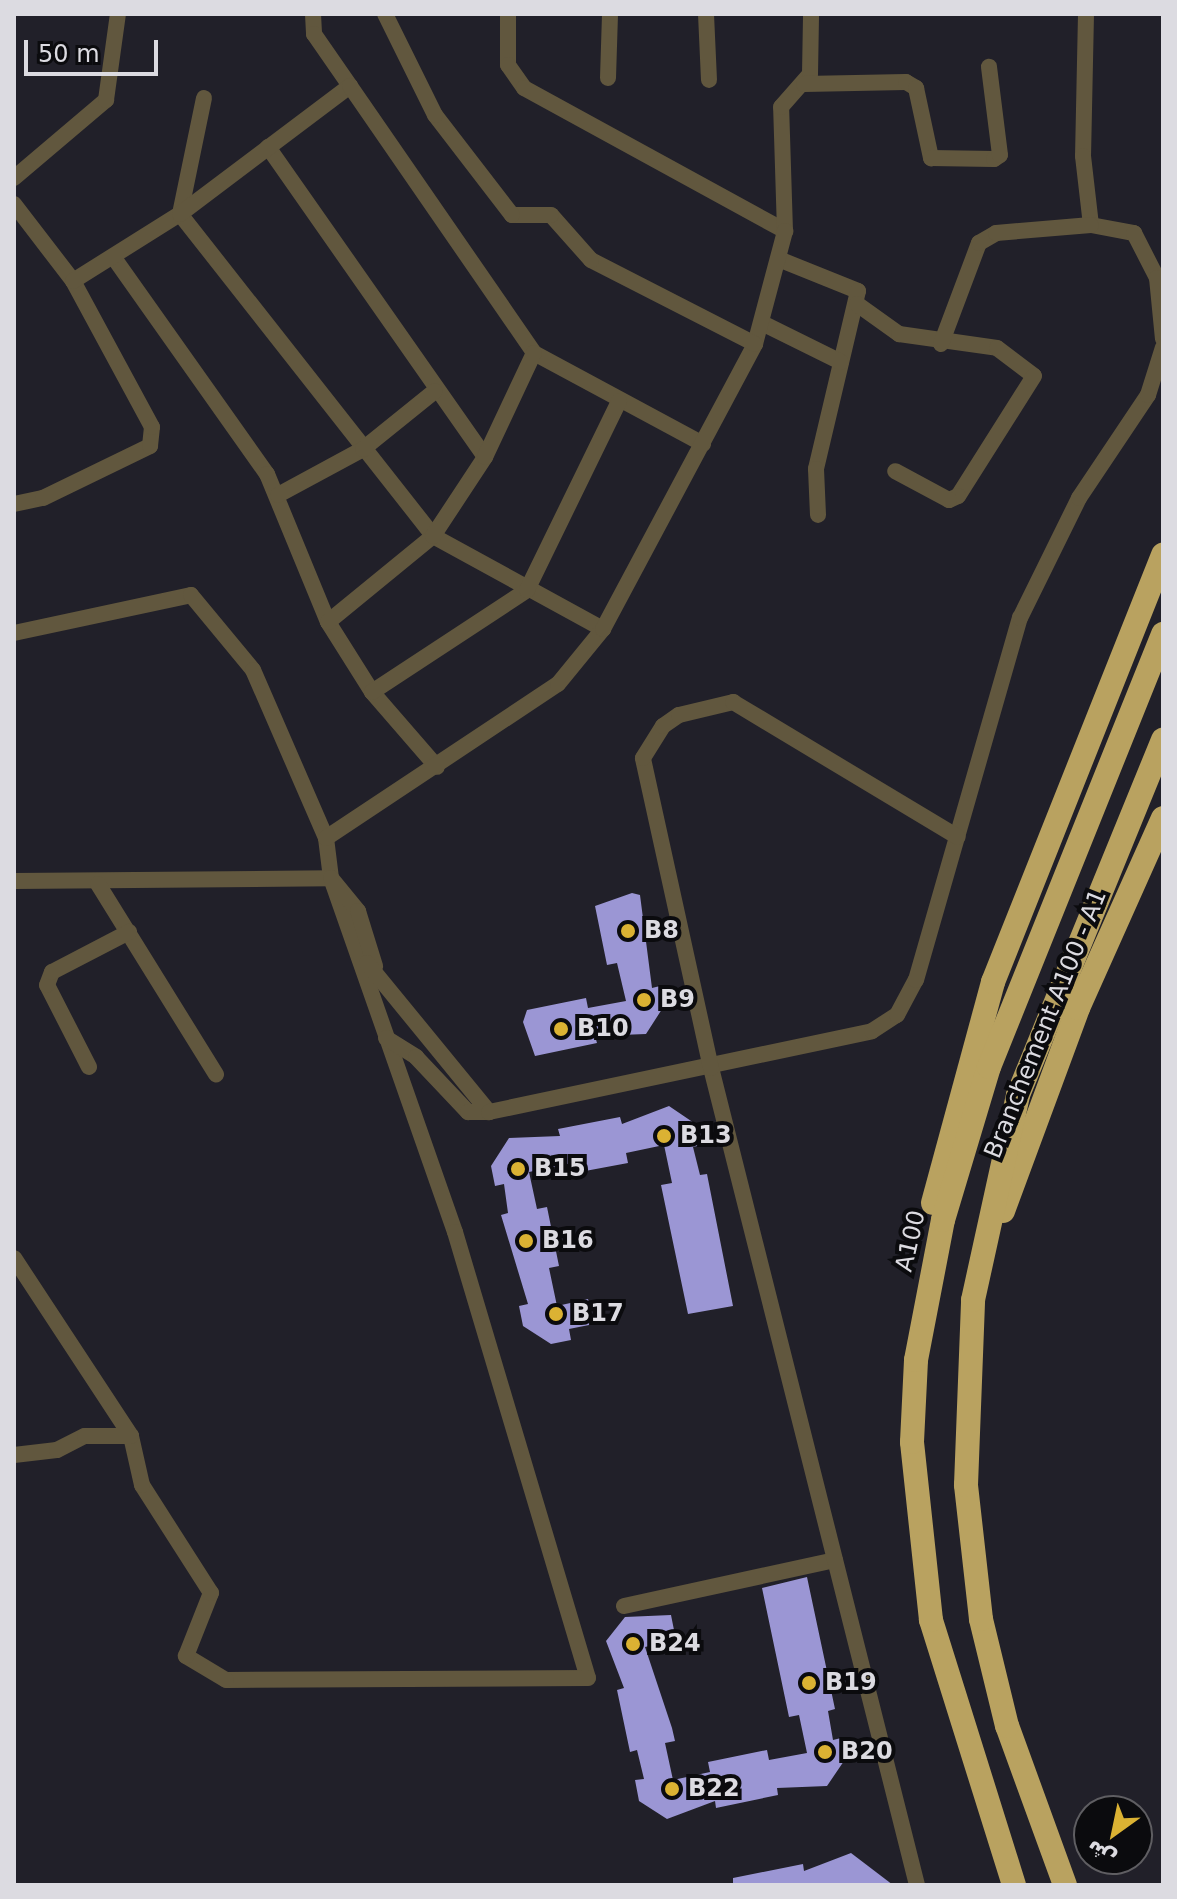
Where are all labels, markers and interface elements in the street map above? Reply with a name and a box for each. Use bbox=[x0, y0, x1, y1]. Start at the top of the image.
scale bar bbox=[28, 24, 162, 74]
text: 50 m bbox=[38, 40, 100, 68]
street label: Branchement A100 - A1 bbox=[979, 885, 1113, 1163]
place label: B8 bbox=[644, 917, 679, 945]
marker: B8 bbox=[619, 922, 637, 940]
place label: B9 bbox=[660, 986, 695, 1014]
marker: B9 bbox=[635, 991, 653, 1009]
place label: B10 bbox=[577, 1015, 629, 1043]
marker: B10 bbox=[552, 1020, 570, 1038]
place label: B13 bbox=[680, 1122, 732, 1150]
marker: B13 bbox=[655, 1127, 673, 1145]
place label: B15 bbox=[534, 1155, 586, 1183]
marker: B15 bbox=[509, 1160, 527, 1178]
street label: A100 bbox=[890, 1207, 932, 1275]
place label: B16 bbox=[542, 1227, 594, 1255]
marker: B16 bbox=[517, 1232, 535, 1250]
place label: B17 bbox=[572, 1300, 624, 1328]
marker: B17 bbox=[547, 1305, 565, 1323]
place label: B24 bbox=[649, 1630, 701, 1658]
marker: B24 bbox=[624, 1635, 642, 1653]
place label: B19 bbox=[825, 1669, 877, 1697]
marker: B19 bbox=[800, 1674, 818, 1692]
place label: B20 bbox=[841, 1738, 893, 1766]
marker: B20 bbox=[816, 1743, 834, 1761]
place label: B22 bbox=[688, 1775, 740, 1803]
marker: B22 bbox=[663, 1780, 681, 1798]
north arrow bbox=[1073, 1795, 1153, 1875]
text: ش bbox=[1081, 1835, 1120, 1873]

